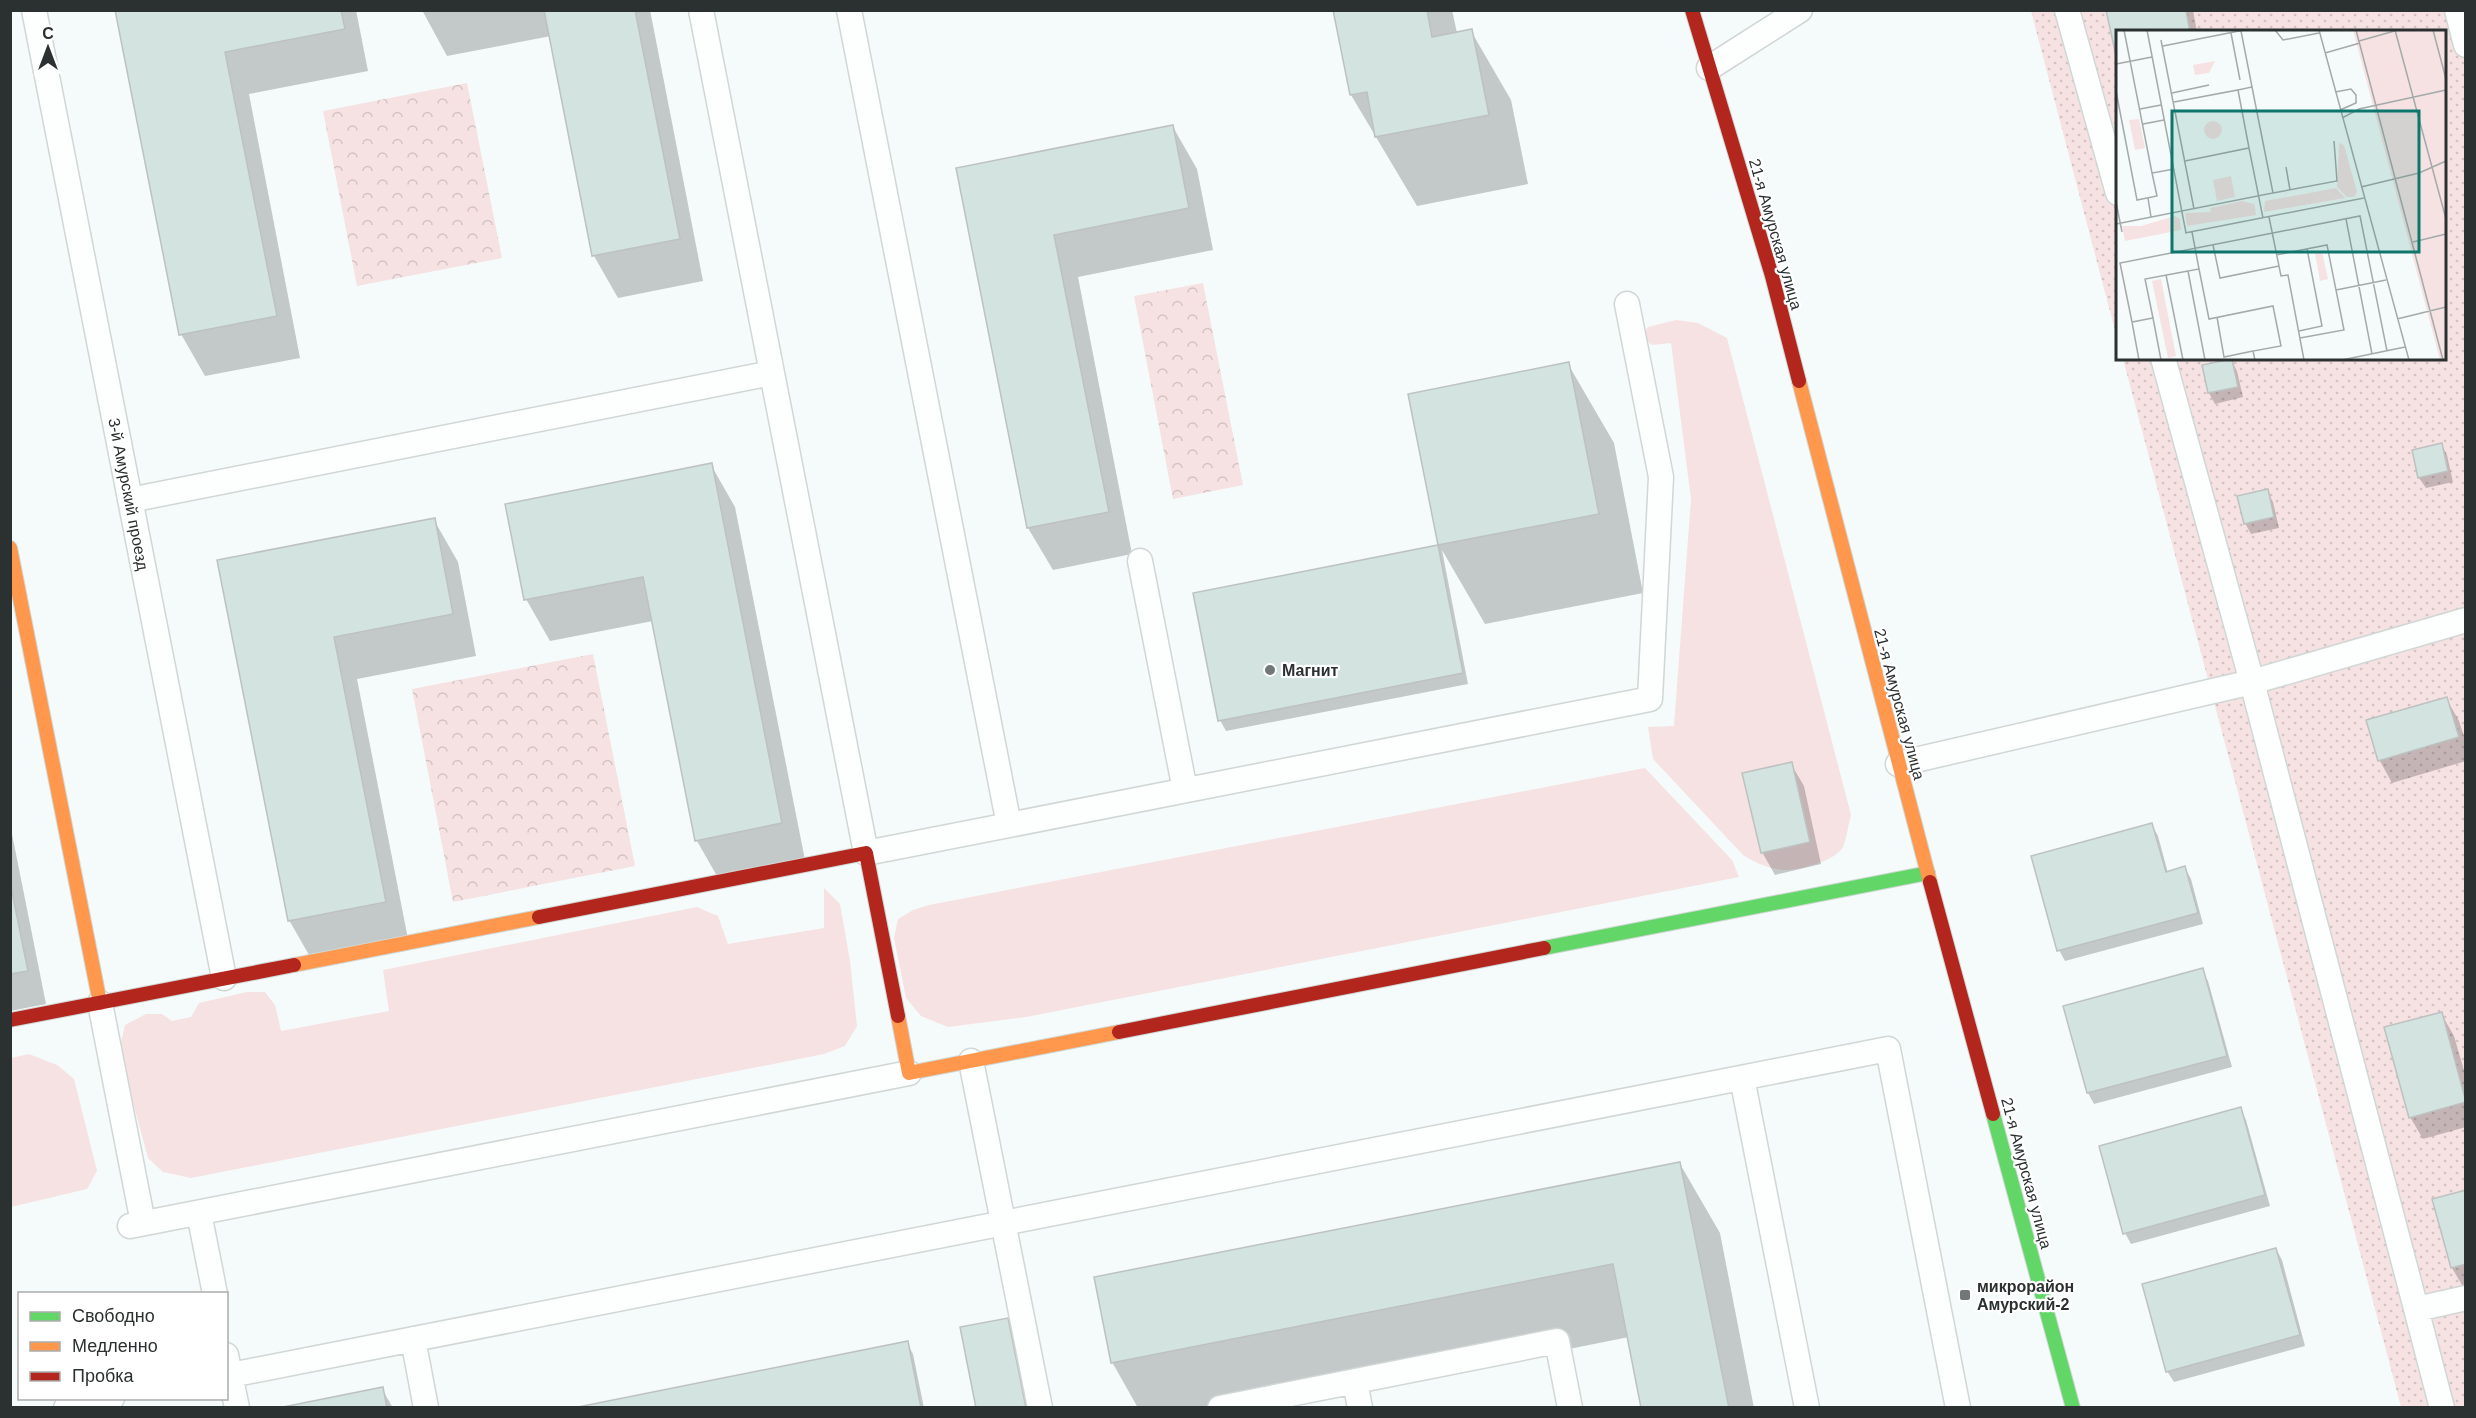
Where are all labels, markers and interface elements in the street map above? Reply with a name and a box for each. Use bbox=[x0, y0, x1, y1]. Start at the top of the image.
north arrow bbox=[18, 18, 78, 78]
text: С bbox=[42, 25, 54, 42]
inset map bbox=[2116, 30, 2446, 360]
street label: 21-я Амурская улица bbox=[1746, 157, 1805, 312]
street label: 3-й Амурский проезд bbox=[105, 416, 152, 572]
street label: 21-я Амурская улица bbox=[1871, 627, 1928, 782]
place label: Магнит bbox=[1282, 662, 1339, 679]
marker: Магнит bbox=[1263, 663, 1277, 677]
street label: 21-я Амурская улица bbox=[1998, 1096, 2055, 1251]
place label: микрорайон Амурский-2 bbox=[1977, 1278, 2074, 1313]
marker: микрорайон Амурский-2 bbox=[1958, 1288, 1972, 1302]
legend bbox=[18, 1292, 228, 1400]
text: Свободно bbox=[72, 1306, 155, 1326]
text: Медленно bbox=[72, 1336, 158, 1356]
text: Пробка bbox=[72, 1366, 135, 1386]

